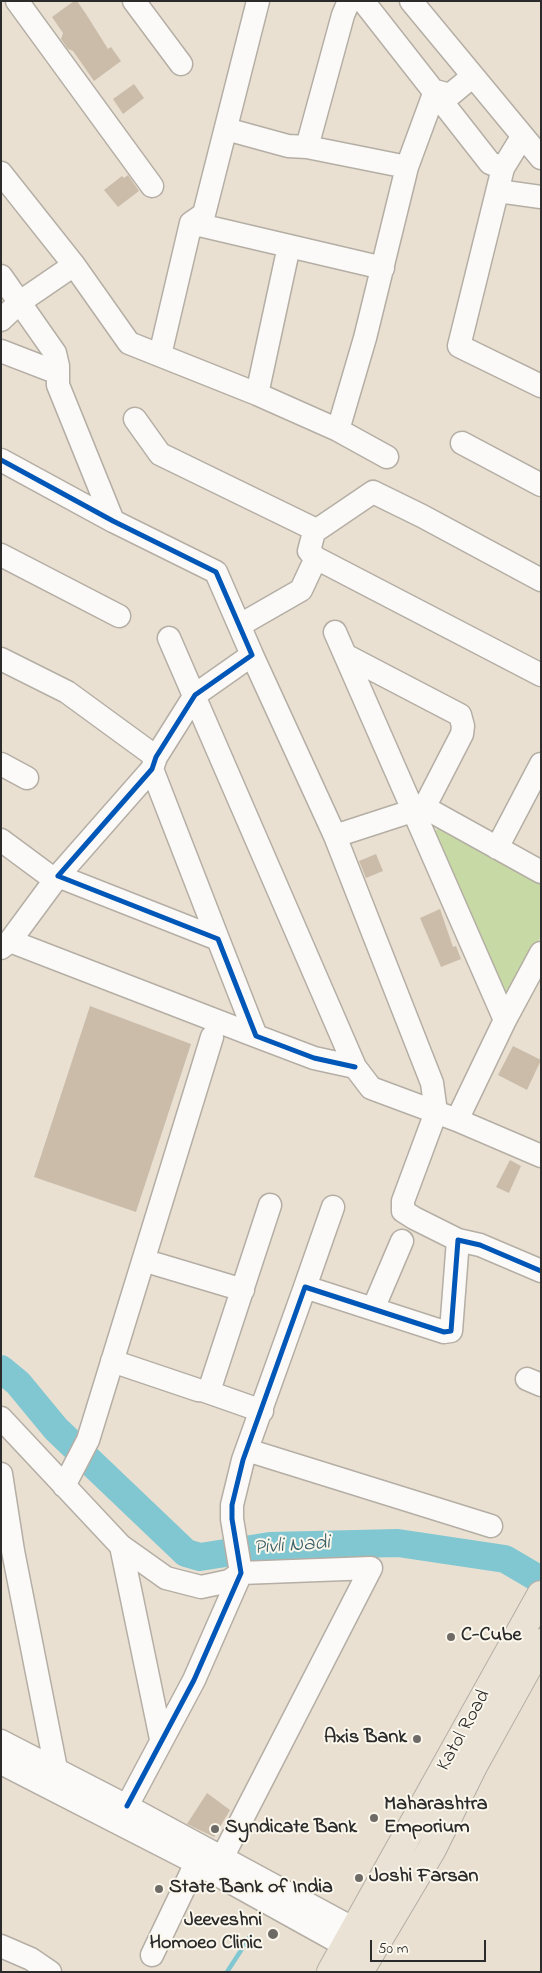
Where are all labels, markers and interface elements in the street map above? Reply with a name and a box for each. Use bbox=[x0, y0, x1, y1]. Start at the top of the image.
water label: Pivli Nadi bbox=[253, 1532, 331, 1562]
place label: C-Cube bbox=[461, 1625, 521, 1649]
marker: C-Cube bbox=[445, 1631, 457, 1643]
street label: Katol Road bbox=[433, 1686, 497, 1776]
place label: Axis Bank bbox=[324, 1727, 407, 1751]
marker: Axis Bank bbox=[411, 1733, 423, 1745]
place label: Maharashtra Emporium bbox=[384, 1794, 488, 1841]
marker: Maharashtra Emporium bbox=[368, 1812, 380, 1824]
place label: Syndicate Bank bbox=[225, 1817, 357, 1841]
marker: Syndicate Bank bbox=[209, 1823, 221, 1835]
place label: Joshi Farsan bbox=[369, 1866, 478, 1890]
marker: Joshi Farsan bbox=[353, 1872, 365, 1884]
place label: State Bank of India bbox=[169, 1877, 333, 1901]
marker: State Bank of India bbox=[153, 1883, 165, 1895]
place label: Jeeveshni Homoeo Clinic bbox=[149, 1910, 262, 1957]
marker: Jeeveshni Homoeo Clinic bbox=[266, 1927, 280, 1941]
scale bar bbox=[372, 1930, 488, 1962]
text: 50 m bbox=[378, 1938, 408, 1960]

